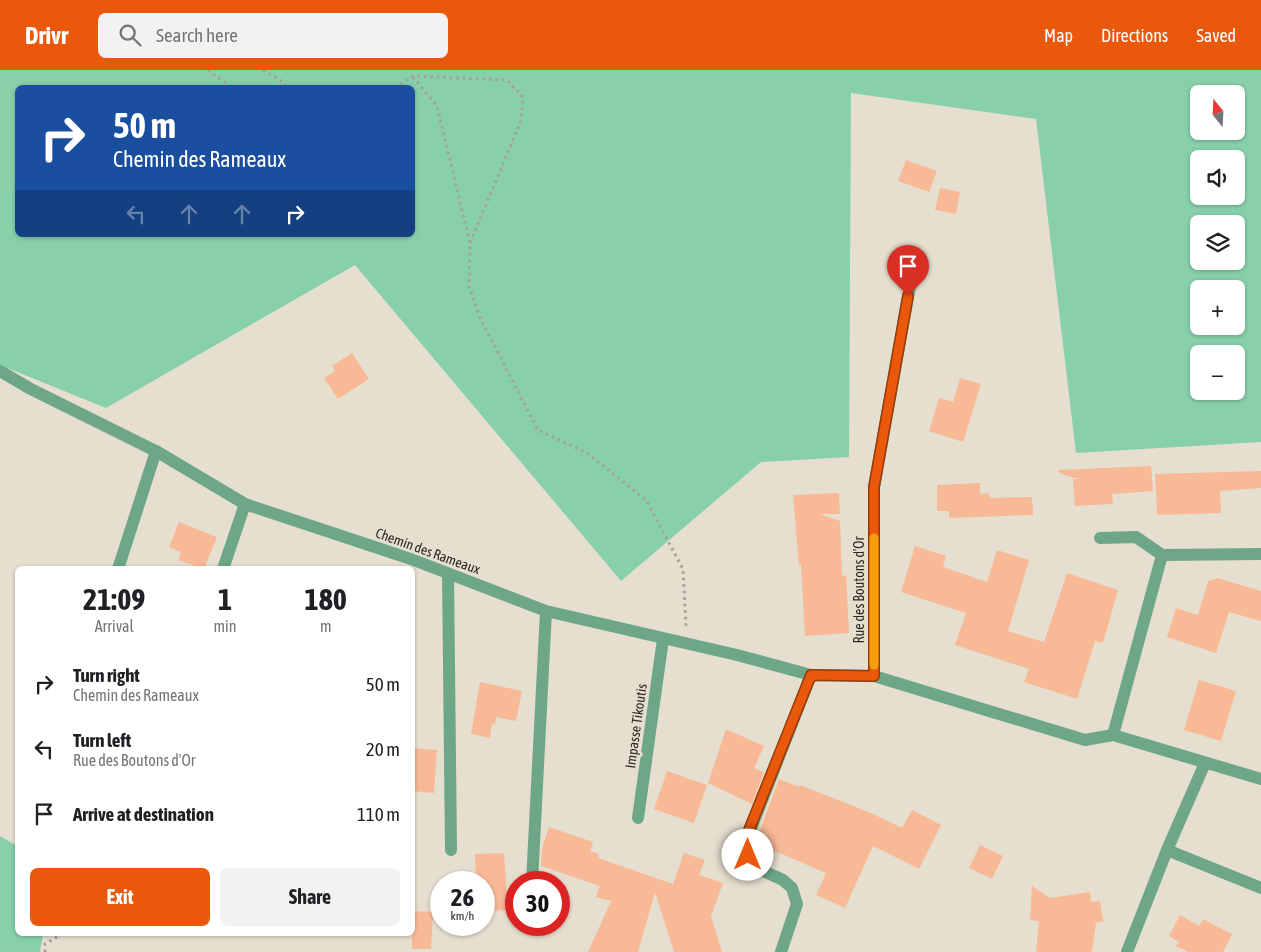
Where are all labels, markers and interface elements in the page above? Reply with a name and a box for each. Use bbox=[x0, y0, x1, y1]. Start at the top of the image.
search box bbox=[98, 13, 448, 58]
icon: search bbox=[116, 21, 144, 49]
text: Drivr bbox=[25, 22, 68, 49]
text: Search here bbox=[156, 24, 238, 46]
text: Map bbox=[1044, 25, 1073, 46]
text: Directions bbox=[1101, 25, 1168, 46]
text: Saved bbox=[1196, 25, 1236, 46]
north arrow bbox=[1190, 85, 1245, 140]
map controls bbox=[1190, 85, 1245, 400]
icon: right bbox=[30, 105, 95, 170]
text: 50 m bbox=[113, 105, 176, 145]
text: Chemin des Rameaux bbox=[113, 146, 286, 172]
button: sound bbox=[1190, 150, 1245, 205]
icon: left bbox=[122, 200, 150, 228]
icon: ahead bbox=[175, 200, 203, 228]
icon: ahead bbox=[228, 200, 256, 228]
icon: right bbox=[281, 200, 309, 228]
button: layers bbox=[1190, 215, 1245, 270]
pin bbox=[887, 245, 929, 296]
icon: arrive bbox=[894, 252, 922, 280]
button: + bbox=[1190, 280, 1245, 335]
button: − bbox=[1190, 345, 1245, 400]
street label: Chemin des Rameaux bbox=[373, 525, 483, 577]
street label: Rue des Boutons d'Or bbox=[851, 536, 867, 644]
text: 21:09 bbox=[83, 582, 145, 616]
text: 1 bbox=[218, 582, 232, 616]
text: 180 bbox=[305, 582, 347, 616]
text: Arrival bbox=[95, 617, 134, 635]
text: min bbox=[214, 617, 237, 635]
text: m bbox=[320, 617, 332, 635]
text: Turn right bbox=[73, 664, 140, 686]
icon: right bbox=[30, 670, 58, 698]
text: 50 m bbox=[366, 673, 400, 695]
street label: Impasse Tikoutis bbox=[622, 683, 650, 769]
text: Chemin des Rameaux bbox=[73, 686, 199, 704]
text: Turn left bbox=[73, 729, 131, 751]
icon: left bbox=[30, 735, 58, 763]
text: 20 m bbox=[366, 738, 400, 760]
text: Rue des Boutons d'Or bbox=[73, 751, 196, 769]
icon: arrive bbox=[30, 800, 58, 828]
text: Arrive at destination bbox=[73, 803, 214, 825]
text: 110 m bbox=[357, 803, 400, 825]
position arrow bbox=[721, 828, 773, 880]
button: Exit bbox=[30, 868, 210, 926]
button: Share bbox=[220, 868, 400, 926]
speed limit sign: 30 bbox=[505, 871, 570, 936]
text: 26 bbox=[451, 883, 474, 911]
text: km/h bbox=[451, 909, 474, 923]

